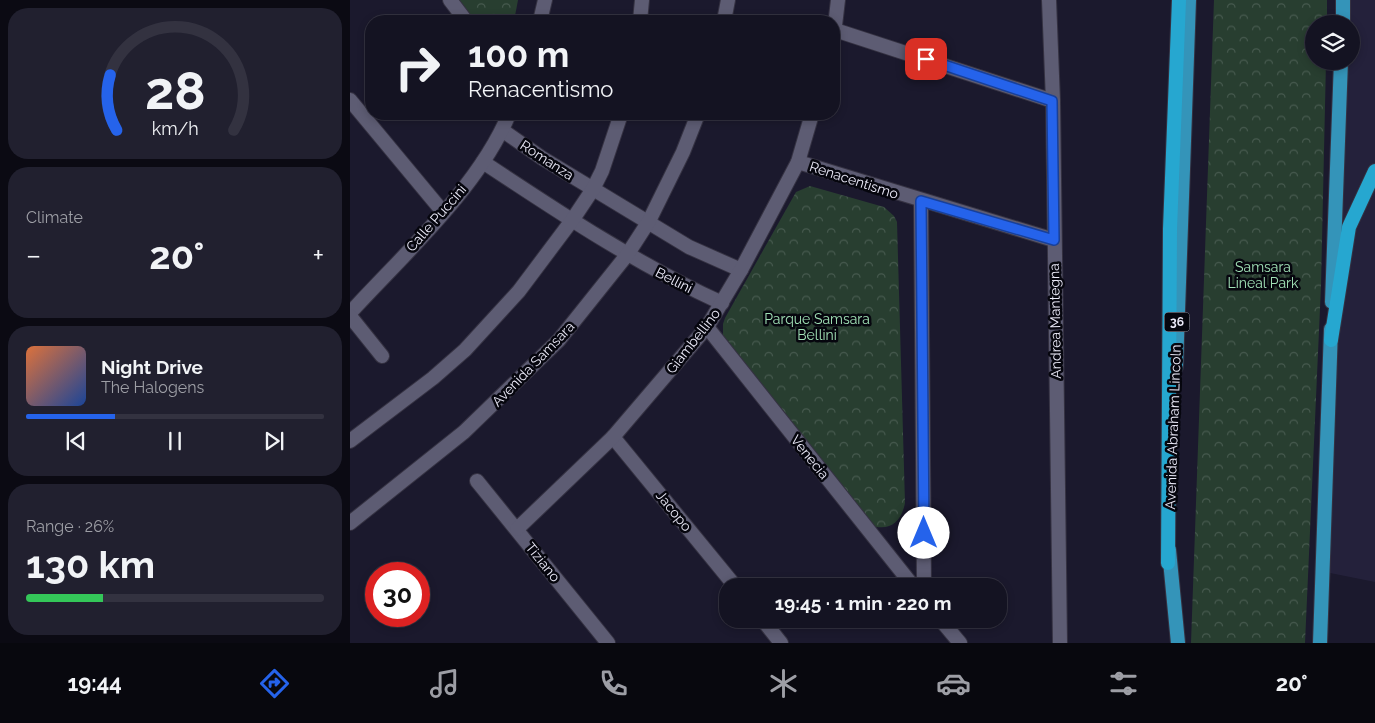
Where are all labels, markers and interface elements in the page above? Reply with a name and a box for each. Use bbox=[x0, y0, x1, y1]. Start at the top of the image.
map controls bbox=[1305, 15, 1360, 70]
button: layers bbox=[1305, 15, 1360, 70]
text: 100 m bbox=[468, 34, 569, 75]
icon: right bbox=[385, 35, 450, 100]
pin bbox=[905, 38, 947, 80]
icon: arrive bbox=[912, 45, 940, 73]
text: 28 bbox=[145, 60, 205, 121]
text: Renacentismo bbox=[468, 76, 613, 102]
text: km/h bbox=[151, 118, 199, 139]
street label: Romanza bbox=[517, 137, 577, 183]
street label: Renacentismo bbox=[808, 158, 900, 202]
street label: Calle Puccini bbox=[403, 181, 469, 255]
text: Climate bbox=[26, 208, 83, 227]
text: 20° bbox=[149, 233, 204, 278]
text: − bbox=[26, 239, 41, 272]
text: + bbox=[312, 239, 324, 272]
park label: Samsara Lineal Park bbox=[1228, 259, 1299, 291]
street label: Andrea Mantegna bbox=[1046, 263, 1064, 379]
street label: Bellini bbox=[653, 264, 695, 296]
street label: Giambellino bbox=[663, 306, 723, 376]
park label: Parque Samsara Bellini bbox=[764, 311, 870, 343]
road number: 36 bbox=[1164, 313, 1190, 332]
street label: Avenida Samsara bbox=[489, 318, 577, 410]
street label: Avenida Abraham Lincoln bbox=[1162, 344, 1184, 510]
text: Night Drive bbox=[101, 356, 203, 378]
text: The Halogens bbox=[101, 378, 204, 397]
icon: previous bbox=[62, 427, 90, 455]
icon: pause bbox=[161, 427, 189, 455]
icon: next bbox=[260, 427, 288, 455]
street label: Venecia bbox=[788, 432, 832, 482]
street label: Jacopo bbox=[653, 488, 695, 534]
position arrow bbox=[897, 506, 949, 558]
text: Range · 26% bbox=[26, 517, 114, 536]
street label: Tiziano bbox=[522, 539, 564, 585]
text: 130 km bbox=[26, 542, 155, 587]
speed limit sign: 30 bbox=[365, 562, 430, 627]
text: 19:45 · 1 min · 220 m bbox=[775, 592, 951, 614]
icon: directions bbox=[257, 666, 292, 701]
icon: music bbox=[427, 666, 462, 701]
icon: phone bbox=[596, 666, 631, 701]
icon: climate bbox=[766, 666, 801, 701]
icon: car bbox=[936, 666, 971, 701]
icon: filters bbox=[1106, 666, 1141, 701]
text: 19:44 bbox=[67, 670, 122, 696]
text: 20° bbox=[1276, 670, 1308, 696]

